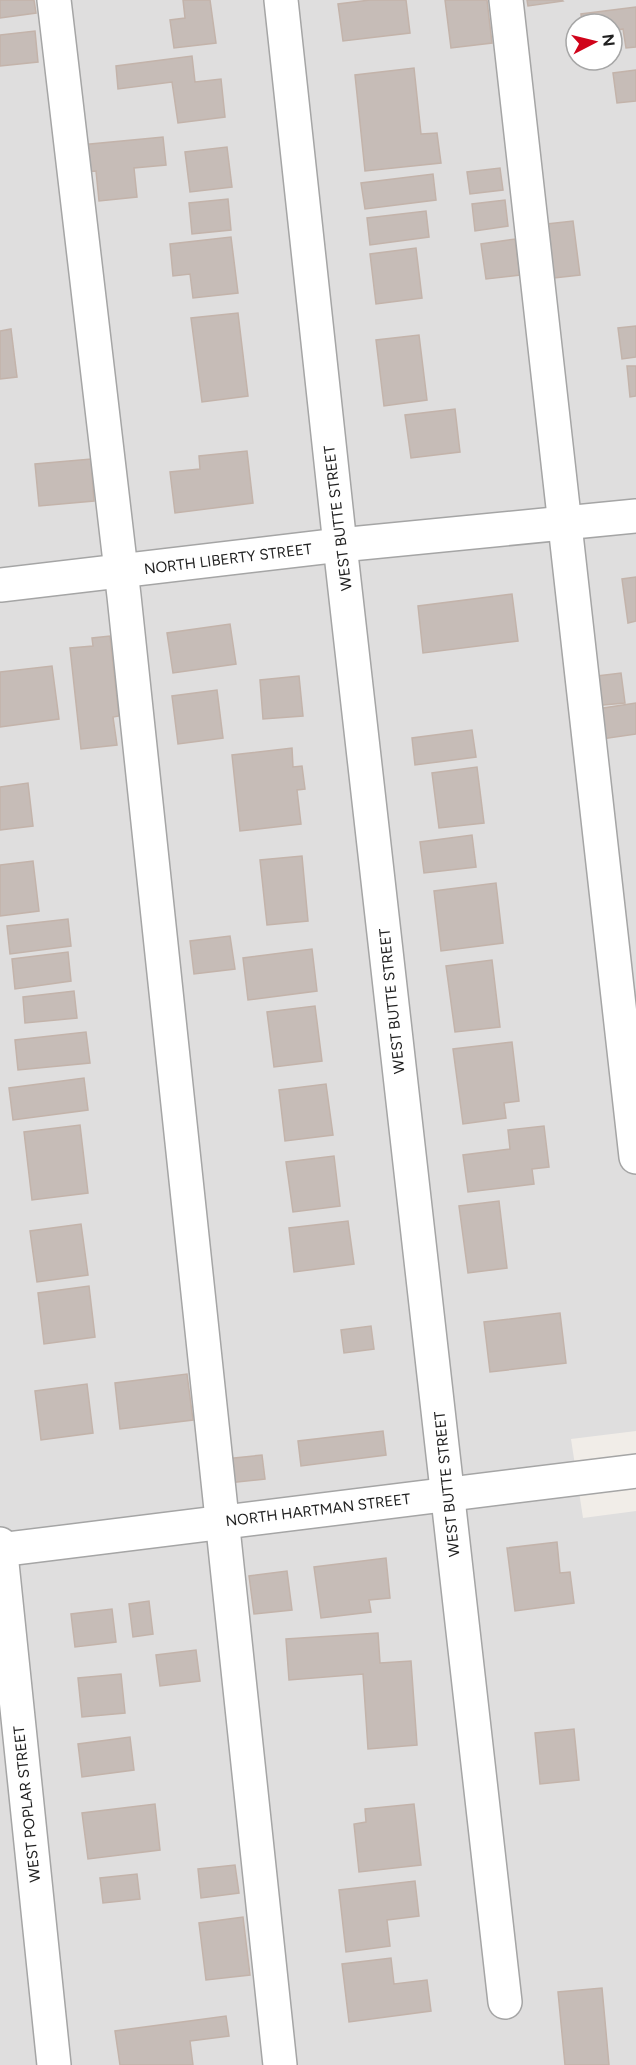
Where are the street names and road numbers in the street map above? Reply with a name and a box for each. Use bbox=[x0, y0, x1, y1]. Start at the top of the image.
street label: WEST BUTTE STREET bbox=[320, 444, 356, 592]
street label: NORTH LIBERTY STREET bbox=[143, 540, 314, 578]
street label: WEST BUTTE STREET bbox=[375, 927, 409, 1075]
street label: WEST BUTTE STREET bbox=[430, 1410, 464, 1558]
street label: NORTH HARTMAN STREET bbox=[225, 1490, 412, 1530]
street label: WEST POPLAR STREET bbox=[10, 1724, 44, 1883]

